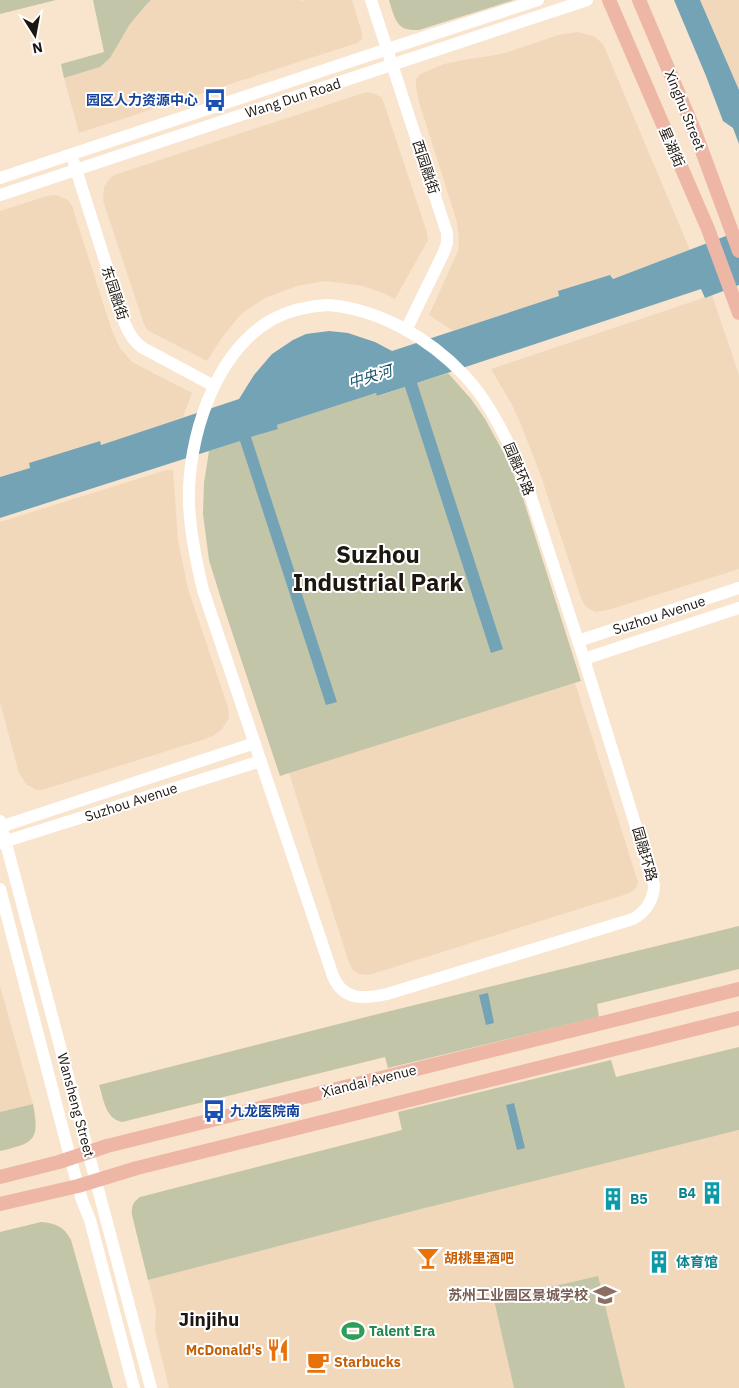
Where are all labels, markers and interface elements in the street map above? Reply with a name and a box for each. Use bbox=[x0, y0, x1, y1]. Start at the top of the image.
north arrow bbox=[10, 10, 60, 60]
text: N bbox=[31, 38, 44, 58]
street label: Xinghu Street bbox=[661, 67, 709, 153]
street label: Wang Dun Road bbox=[243, 74, 343, 122]
bus stop icon: 园区人力资源中心 bbox=[202, 87, 228, 113]
place label: 园区人力资源中心 bbox=[86, 91, 198, 109]
street label: 星湖街 bbox=[655, 124, 689, 170]
street label: 西园融街 bbox=[409, 138, 443, 196]
street label: 东园融街 bbox=[98, 264, 132, 322]
water label: 中央河 bbox=[346, 360, 397, 392]
street label: 园融环路 bbox=[500, 440, 538, 498]
district label: Suzhou Industrial Park bbox=[293, 538, 463, 598]
street label: Suzhou Avenue bbox=[610, 591, 708, 638]
street label: Suzhou Avenue bbox=[82, 778, 180, 825]
street label: 园融环路 bbox=[629, 825, 661, 883]
street label: Wansheng Street bbox=[53, 1051, 99, 1159]
street label: Xiandai Avenue bbox=[320, 1060, 418, 1101]
bus stop icon: 九龙医院南 bbox=[201, 1098, 227, 1124]
place label: 九龙医院南 bbox=[230, 1102, 300, 1120]
building icon: B4 bbox=[699, 1180, 725, 1206]
place label: B4 bbox=[678, 1184, 696, 1202]
building icon: B5 bbox=[600, 1186, 626, 1212]
place label: B5 bbox=[630, 1190, 648, 1208]
bar icon: 胡桃里酒吧 bbox=[415, 1245, 441, 1271]
place label: 胡桃里酒吧 bbox=[444, 1249, 514, 1267]
building icon: 体育馆 bbox=[646, 1249, 672, 1275]
place label: 体育馆 bbox=[676, 1253, 718, 1271]
school or university icon: 苏州工业园区景城学校 bbox=[592, 1282, 618, 1308]
place label: 苏州工业园区景城学校 bbox=[448, 1286, 588, 1304]
district label: Jinjihu bbox=[179, 1307, 239, 1331]
sports icon: Talent Era bbox=[340, 1318, 366, 1344]
place label: Talent Era bbox=[369, 1322, 435, 1340]
restaurant icon: McDonald's bbox=[265, 1337, 291, 1363]
place label: McDonald's bbox=[186, 1341, 262, 1359]
cafe icon: Starbucks bbox=[305, 1349, 331, 1375]
place label: Starbucks bbox=[334, 1353, 401, 1371]

